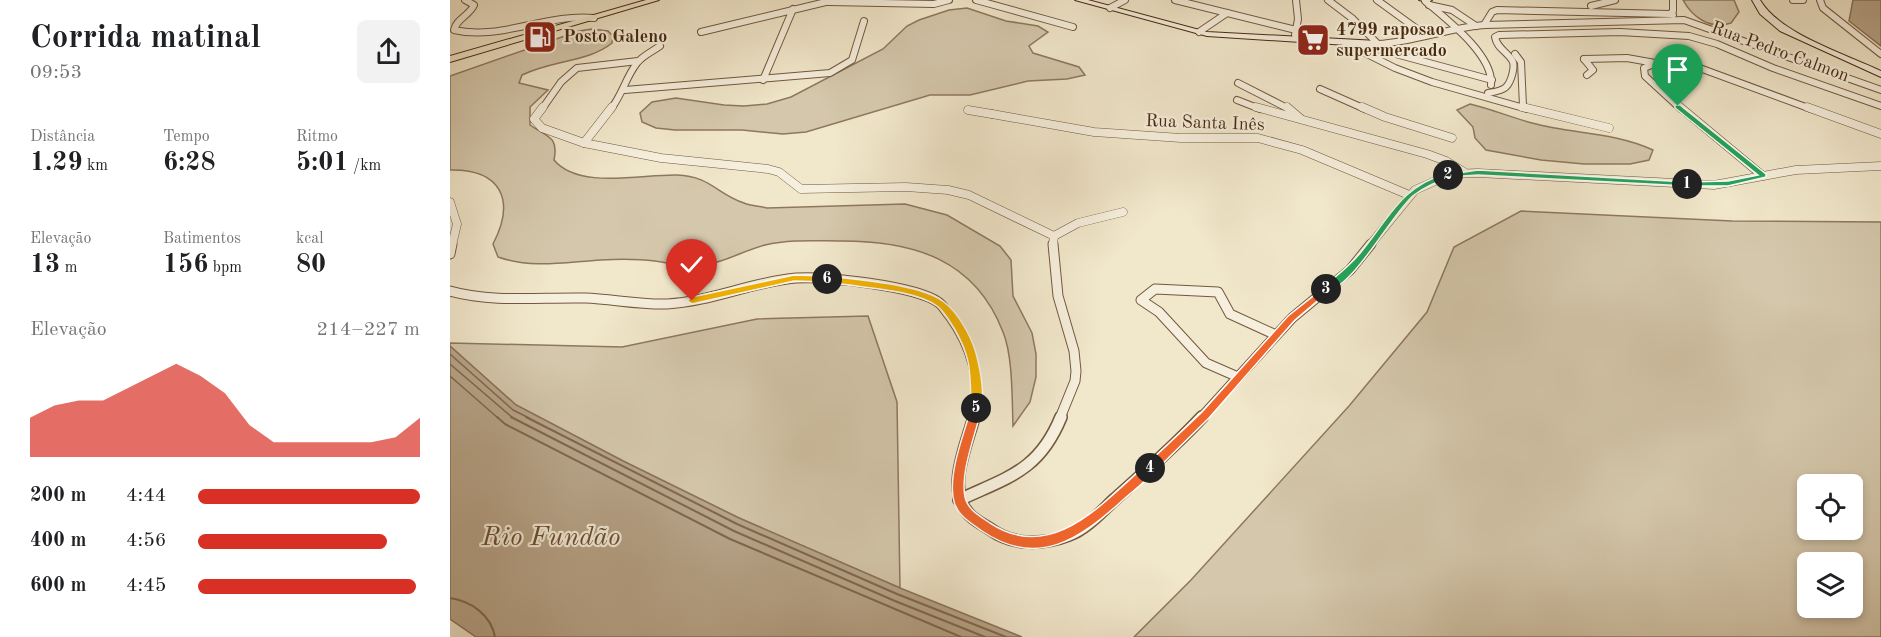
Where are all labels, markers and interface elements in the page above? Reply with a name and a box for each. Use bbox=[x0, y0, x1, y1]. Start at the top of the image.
fuel station icon: Posto Galeno bbox=[522, 19, 558, 55]
street label: Rua Pedro Calmon bbox=[1709, 19, 1852, 85]
button: share bbox=[357, 20, 420, 83]
place label: 4799 raposao supermercado bbox=[1336, 21, 1447, 60]
text: Corrida matinal bbox=[30, 22, 261, 55]
supermarket icon: 4799 raposao supermercado bbox=[1295, 22, 1331, 58]
place label: Posto Galeno bbox=[563, 28, 667, 46]
pin bbox=[1652, 44, 1703, 106]
icon: arrive bbox=[1661, 53, 1694, 86]
text: 09:53 bbox=[30, 63, 82, 83]
street label: Rua Santa Inês bbox=[1145, 112, 1265, 134]
text: Distância bbox=[30, 129, 95, 145]
text: Tempo bbox=[163, 129, 210, 145]
text: Ritmo bbox=[296, 129, 338, 145]
text: 1.29 bbox=[30, 150, 83, 176]
text: 6:28 bbox=[163, 150, 216, 176]
text: 5:01 bbox=[296, 150, 349, 176]
text: km bbox=[83, 158, 108, 174]
text: /km bbox=[349, 158, 381, 174]
pin: 2 bbox=[1433, 160, 1463, 190]
text: 2 bbox=[1443, 167, 1453, 183]
pin: 1 bbox=[1672, 169, 1702, 199]
text: 1 bbox=[1682, 176, 1692, 192]
text: Elevação bbox=[30, 231, 91, 247]
text: Batimentos bbox=[163, 231, 241, 247]
text: kcal bbox=[296, 231, 324, 247]
pin bbox=[666, 239, 717, 301]
icon: check bbox=[675, 248, 708, 281]
text: 13 bbox=[30, 252, 60, 278]
text: 156 bbox=[163, 252, 208, 278]
text: 80 bbox=[296, 252, 326, 278]
text: m bbox=[60, 260, 77, 276]
text: bpm bbox=[208, 260, 242, 276]
pin: 6 bbox=[812, 264, 842, 294]
text: 6 bbox=[822, 271, 832, 287]
pin: 3 bbox=[1311, 274, 1341, 304]
text: 3 bbox=[1321, 281, 1331, 297]
text: Elevação bbox=[30, 320, 107, 340]
text: 214–227 m bbox=[317, 320, 420, 340]
pin: 5 bbox=[961, 393, 991, 423]
text: 5 bbox=[971, 400, 981, 416]
pin: 4 bbox=[1135, 453, 1165, 483]
text: 4 bbox=[1145, 460, 1155, 476]
map controls bbox=[1797, 474, 1863, 618]
button: locate bbox=[1797, 474, 1863, 540]
text: 200 m bbox=[30, 486, 86, 506]
text: 4:44 bbox=[126, 486, 166, 506]
water label: Rio Fundão bbox=[481, 524, 621, 551]
text: 400 m bbox=[30, 531, 86, 551]
text: 4:56 bbox=[126, 531, 166, 551]
button: layers bbox=[1797, 552, 1863, 618]
text: 600 m bbox=[30, 576, 86, 596]
text: 4:45 bbox=[126, 576, 166, 596]

